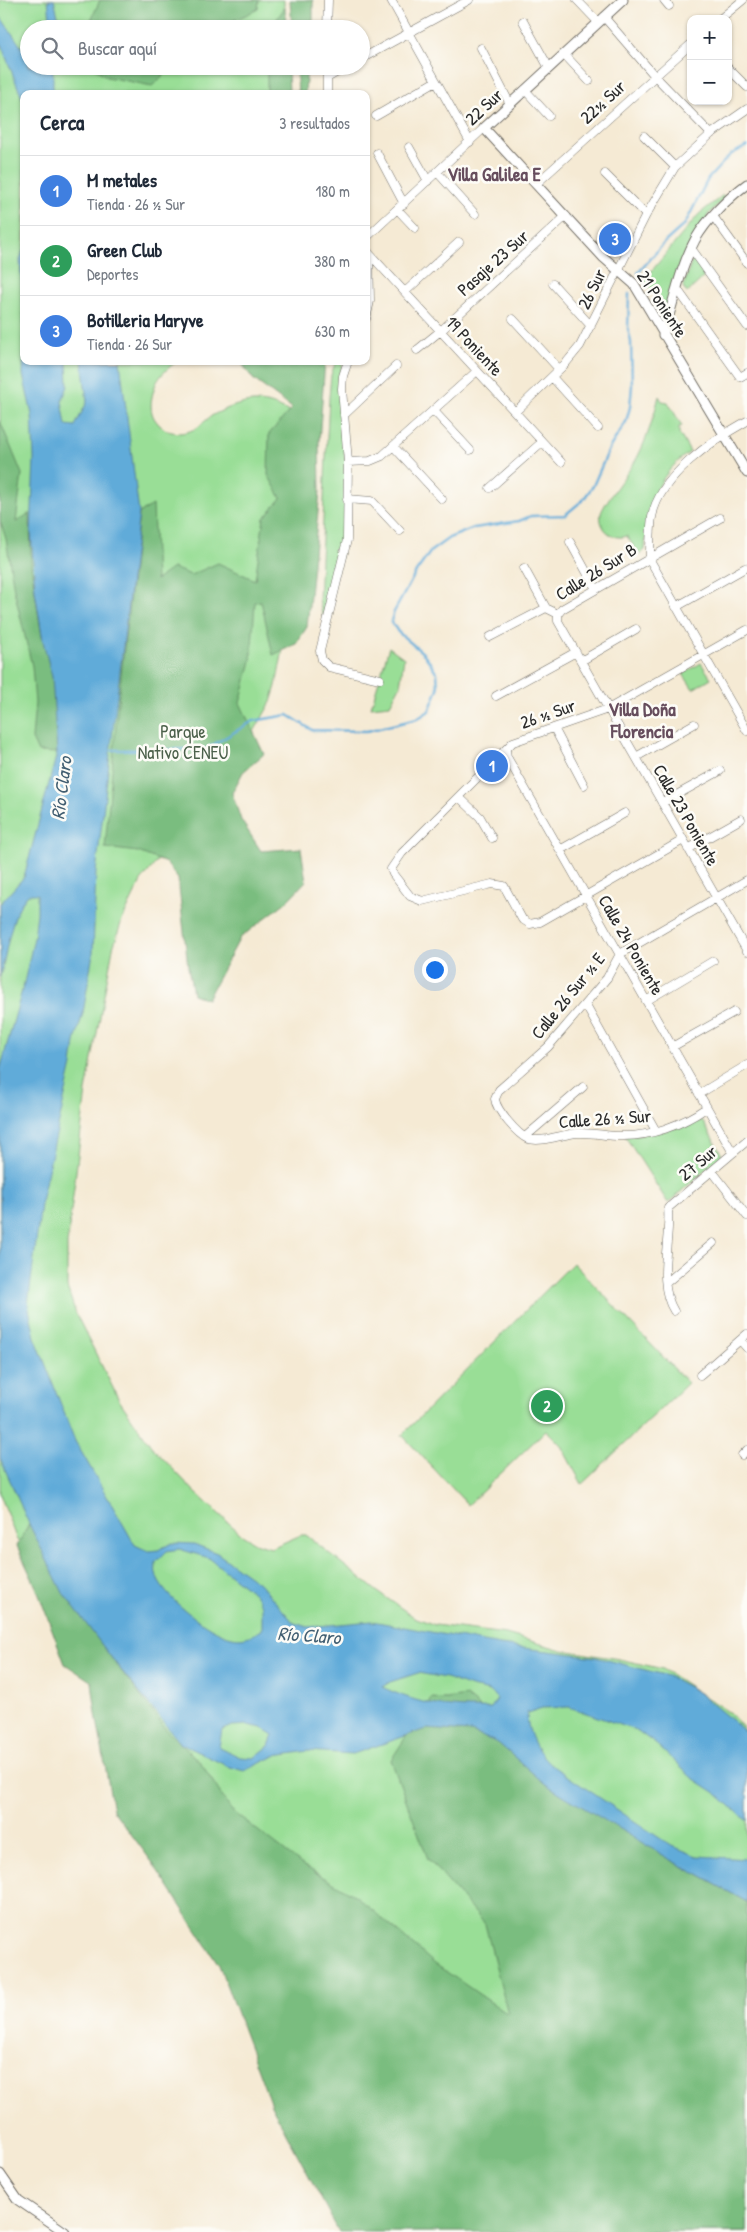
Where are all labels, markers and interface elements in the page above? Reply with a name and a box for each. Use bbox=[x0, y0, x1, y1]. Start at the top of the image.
map controls bbox=[687, 15, 732, 105]
button: + bbox=[687, 15, 732, 60]
search box bbox=[20, 20, 370, 75]
icon: search bbox=[38, 34, 66, 62]
text: Buscar aquí bbox=[78, 35, 157, 61]
button: − bbox=[687, 60, 732, 105]
street label: 22½ Sur bbox=[574, 74, 631, 129]
street label: 22 Sur bbox=[459, 83, 508, 131]
text: Cerca bbox=[40, 108, 84, 137]
text: 3 resultados bbox=[279, 112, 350, 134]
district label: Villa Galilea E bbox=[447, 161, 541, 187]
text: M metales bbox=[87, 167, 157, 193]
text: 1 bbox=[53, 180, 59, 202]
text: 180 m bbox=[316, 180, 350, 202]
text: Tienda · 26 ½ Sur bbox=[87, 193, 185, 215]
pin: 3 bbox=[599, 220, 631, 258]
street label: Pasaje 23 Sur bbox=[452, 224, 534, 301]
text: Green Club bbox=[87, 237, 162, 263]
text: 2 bbox=[52, 250, 60, 272]
text: 380 m bbox=[314, 250, 350, 272]
text: Deportes bbox=[87, 263, 138, 285]
street label: 26 Sur bbox=[571, 264, 612, 313]
street label: 21 Poniente bbox=[631, 265, 694, 342]
text: Botilleria Maryve bbox=[87, 307, 204, 333]
street label: 19 Poniente bbox=[440, 310, 509, 381]
text: 3 bbox=[52, 320, 60, 342]
text: 630 m bbox=[315, 320, 350, 342]
text: Tienda · 26 Sur bbox=[87, 333, 172, 355]
street label: Calle 26 Sur B bbox=[550, 537, 641, 606]
street label: 26 ½ Sur bbox=[517, 692, 579, 735]
district label: Villa Doña Florencia bbox=[608, 696, 676, 744]
park label: Parque Nativo CENEU bbox=[138, 719, 228, 765]
pin: 1 bbox=[476, 747, 508, 785]
water label: Río Claro bbox=[44, 754, 78, 821]
street label: Calle 23 Poniente bbox=[647, 759, 726, 870]
street label: Calle 24 Poniente bbox=[593, 890, 670, 1000]
street label: Calle 26 Sur ½ E bbox=[525, 947, 610, 1044]
your location bbox=[422, 957, 448, 983]
street label: Calle 26 ½ Sur bbox=[558, 1103, 652, 1134]
street label: 27 Sur bbox=[673, 1139, 723, 1186]
pin: 2 bbox=[531, 1387, 563, 1425]
water label: Río Claro bbox=[277, 1620, 343, 1650]

